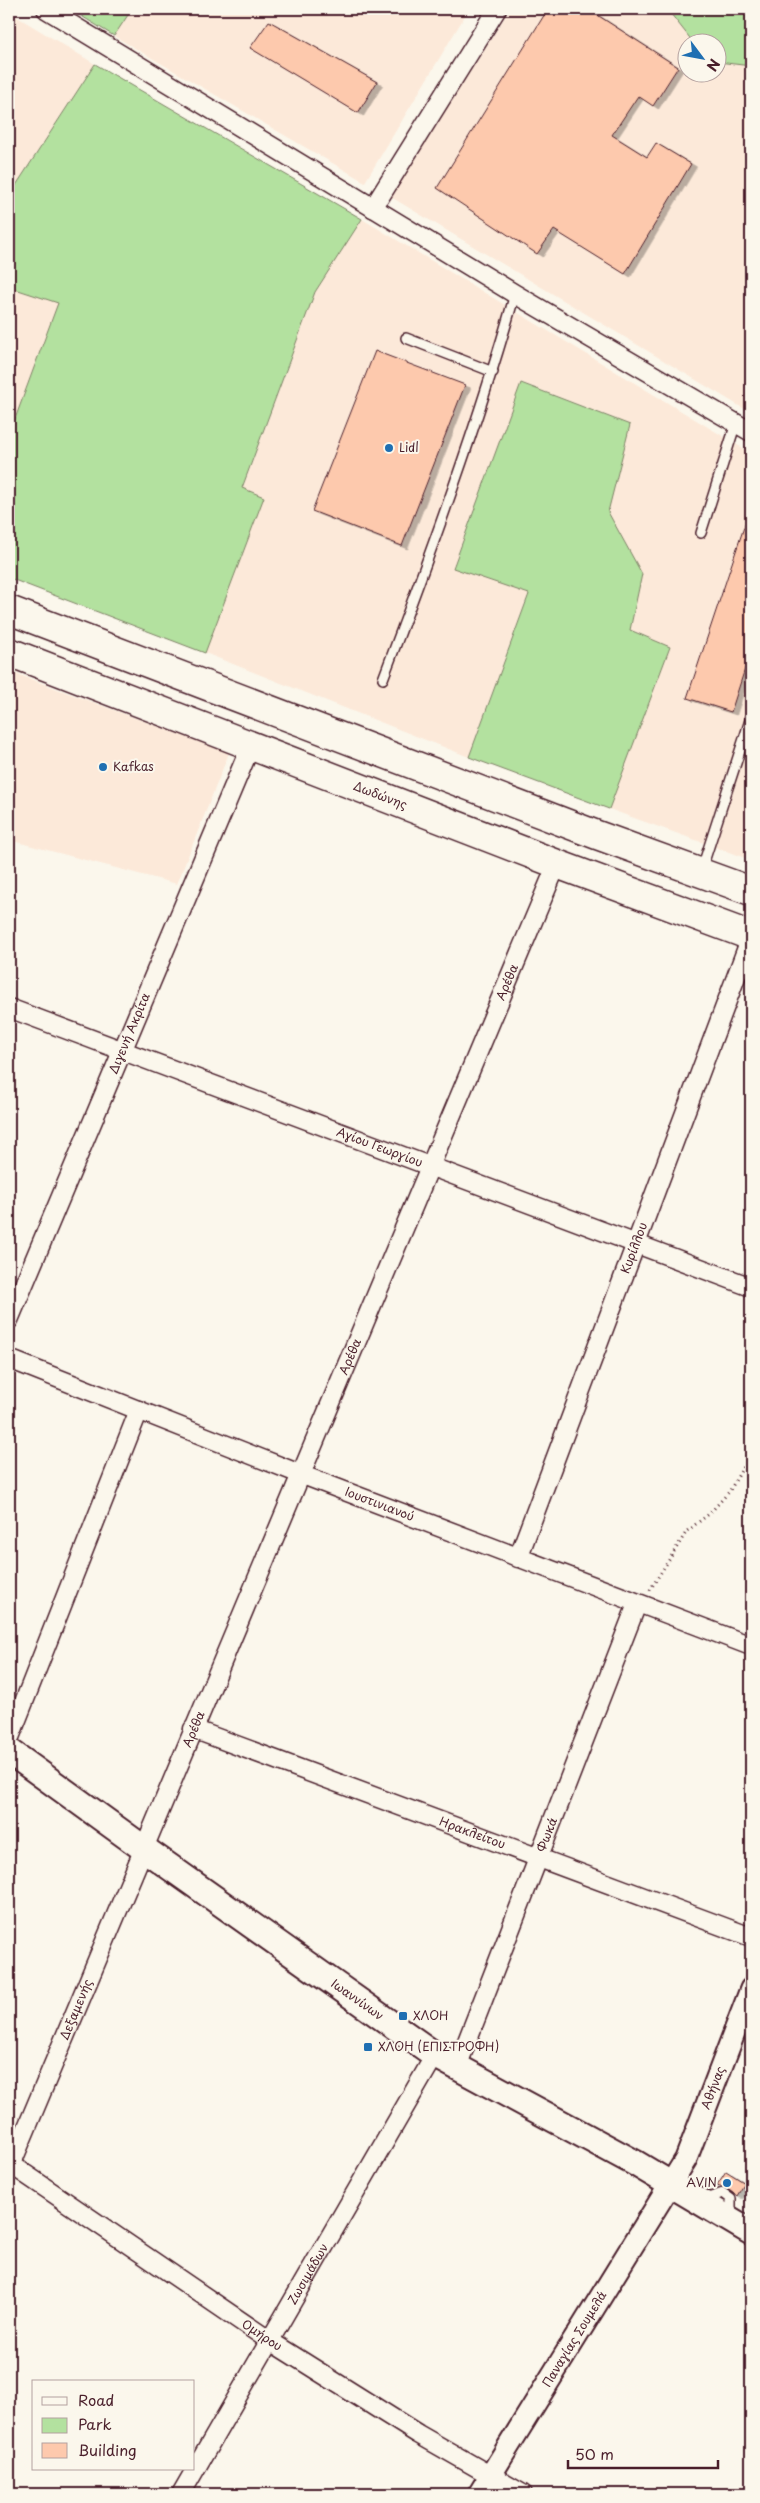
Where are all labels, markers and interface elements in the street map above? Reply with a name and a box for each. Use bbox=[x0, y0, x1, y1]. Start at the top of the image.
north arrow bbox=[678, 32, 728, 82]
text: N bbox=[702, 55, 725, 75]
place label: Lidl bbox=[399, 438, 419, 456]
marker: Lidl bbox=[383, 442, 395, 454]
place label: Kafkas bbox=[113, 757, 154, 775]
marker: Kafkas bbox=[97, 761, 109, 773]
street label: Δωδώνης bbox=[351, 776, 410, 813]
street label: Αρέθα bbox=[491, 961, 522, 1003]
street label: Διγενή Ακρίτα bbox=[104, 990, 154, 1076]
street label: Αγίου Γεωργίου bbox=[334, 1122, 426, 1171]
street label: Κυρίλλου bbox=[616, 1219, 651, 1276]
street label: Αρέθα bbox=[334, 1335, 365, 1377]
street label: Ιουστινιανού bbox=[343, 1482, 417, 1525]
street label: Αρέθα bbox=[177, 1708, 209, 1750]
street label: Ηρακλείτου bbox=[437, 1812, 508, 1853]
street label: Φωκά bbox=[531, 1815, 561, 1854]
street label: Ιωαννίνων bbox=[328, 1974, 388, 2024]
street label: Δεξαμενής bbox=[55, 1976, 96, 2042]
place label: ΧΛΟΗ bbox=[413, 2006, 449, 2024]
marker: ΧΛΟΗ bbox=[397, 2010, 409, 2022]
place label: ΧΛΟΗ (ΕΠΙΣΤΡΟΦΗ) bbox=[378, 2037, 499, 2055]
marker: ΧΛΟΗ (ΕΠΙΣΤΡΟΦΗ) bbox=[362, 2041, 374, 2053]
street label: Αθήνας bbox=[696, 2063, 729, 2112]
place label: AVIN bbox=[686, 2173, 717, 2191]
marker: AVIN bbox=[721, 2177, 733, 2189]
street label: Ζωσιμάδων bbox=[283, 2240, 332, 2308]
street label: Παναγίας Σουμελά bbox=[537, 2287, 610, 2390]
street label: Ομήρου bbox=[239, 2314, 286, 2355]
legend bbox=[32, 2380, 195, 2470]
text: Road bbox=[78, 2388, 114, 2411]
text: Park bbox=[78, 2412, 112, 2435]
text: Building bbox=[78, 2438, 137, 2461]
scale bar bbox=[568, 2438, 718, 2470]
text: 50 m bbox=[575, 2442, 614, 2465]

